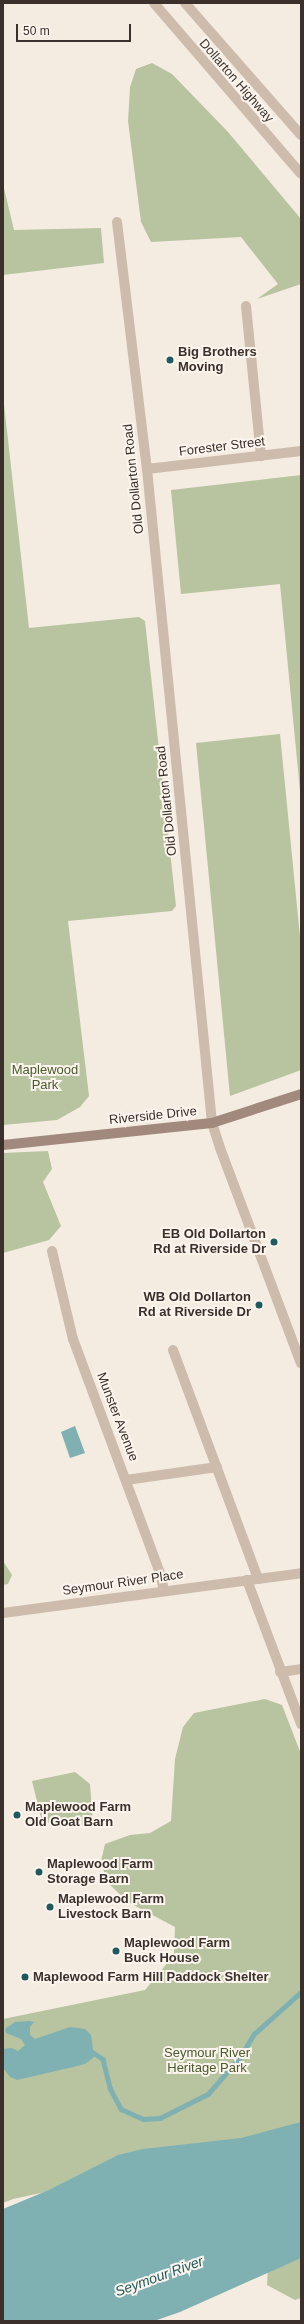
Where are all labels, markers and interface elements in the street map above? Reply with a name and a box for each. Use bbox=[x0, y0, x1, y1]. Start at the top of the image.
scale bar bbox=[18, 16, 133, 42]
text: 50 m bbox=[23, 24, 50, 38]
street label: Dollarton Highway bbox=[196, 36, 276, 126]
place label: Big Brothers Moving bbox=[178, 345, 257, 376]
marker: Big Brothers Moving bbox=[165, 355, 175, 365]
street label: Old Dollarton Road bbox=[120, 423, 148, 535]
street label: Forester Street bbox=[178, 434, 266, 460]
street label: Old Dollarton Road bbox=[153, 745, 181, 857]
park label: Maplewood Park bbox=[12, 1063, 78, 1094]
street label: Riverside Drive bbox=[108, 1104, 198, 1128]
place label: EB Old Dollarton Rd at Riverside Dr bbox=[153, 1227, 266, 1258]
marker: EB Old Dollarton Rd at Riverside Dr bbox=[269, 1237, 279, 1247]
place label: WB Old Dollarton Rd at Riverside Dr bbox=[138, 1290, 251, 1321]
marker: WB Old Dollarton Rd at Riverside Dr bbox=[254, 1300, 264, 1310]
street label: Munster Avenue bbox=[93, 1370, 141, 1464]
street label: Seymour River Place bbox=[61, 1567, 185, 1599]
place label: Maplewood Farm Old Goat Barn bbox=[25, 1800, 131, 1831]
marker: Maplewood Farm Old Goat Barn bbox=[12, 1810, 22, 1820]
place label: Maplewood Farm Storage Barn bbox=[47, 1857, 153, 1888]
marker: Maplewood Farm Storage Barn bbox=[34, 1867, 44, 1877]
place label: Maplewood Farm Livestock Barn bbox=[58, 1892, 164, 1923]
marker: Maplewood Farm Livestock Barn bbox=[45, 1902, 55, 1912]
place label: Maplewood Farm Buck House bbox=[124, 1936, 230, 1967]
marker: Maplewood Farm Buck House bbox=[111, 1946, 121, 1956]
place label: Maplewood Farm Hill Paddock Shelter bbox=[33, 1969, 268, 1985]
marker: Maplewood Farm Hill Paddock Shelter bbox=[20, 1972, 30, 1982]
park label: Seymour River Heritage Park bbox=[164, 2046, 250, 2077]
water label: Seymour River bbox=[113, 2252, 205, 2300]

